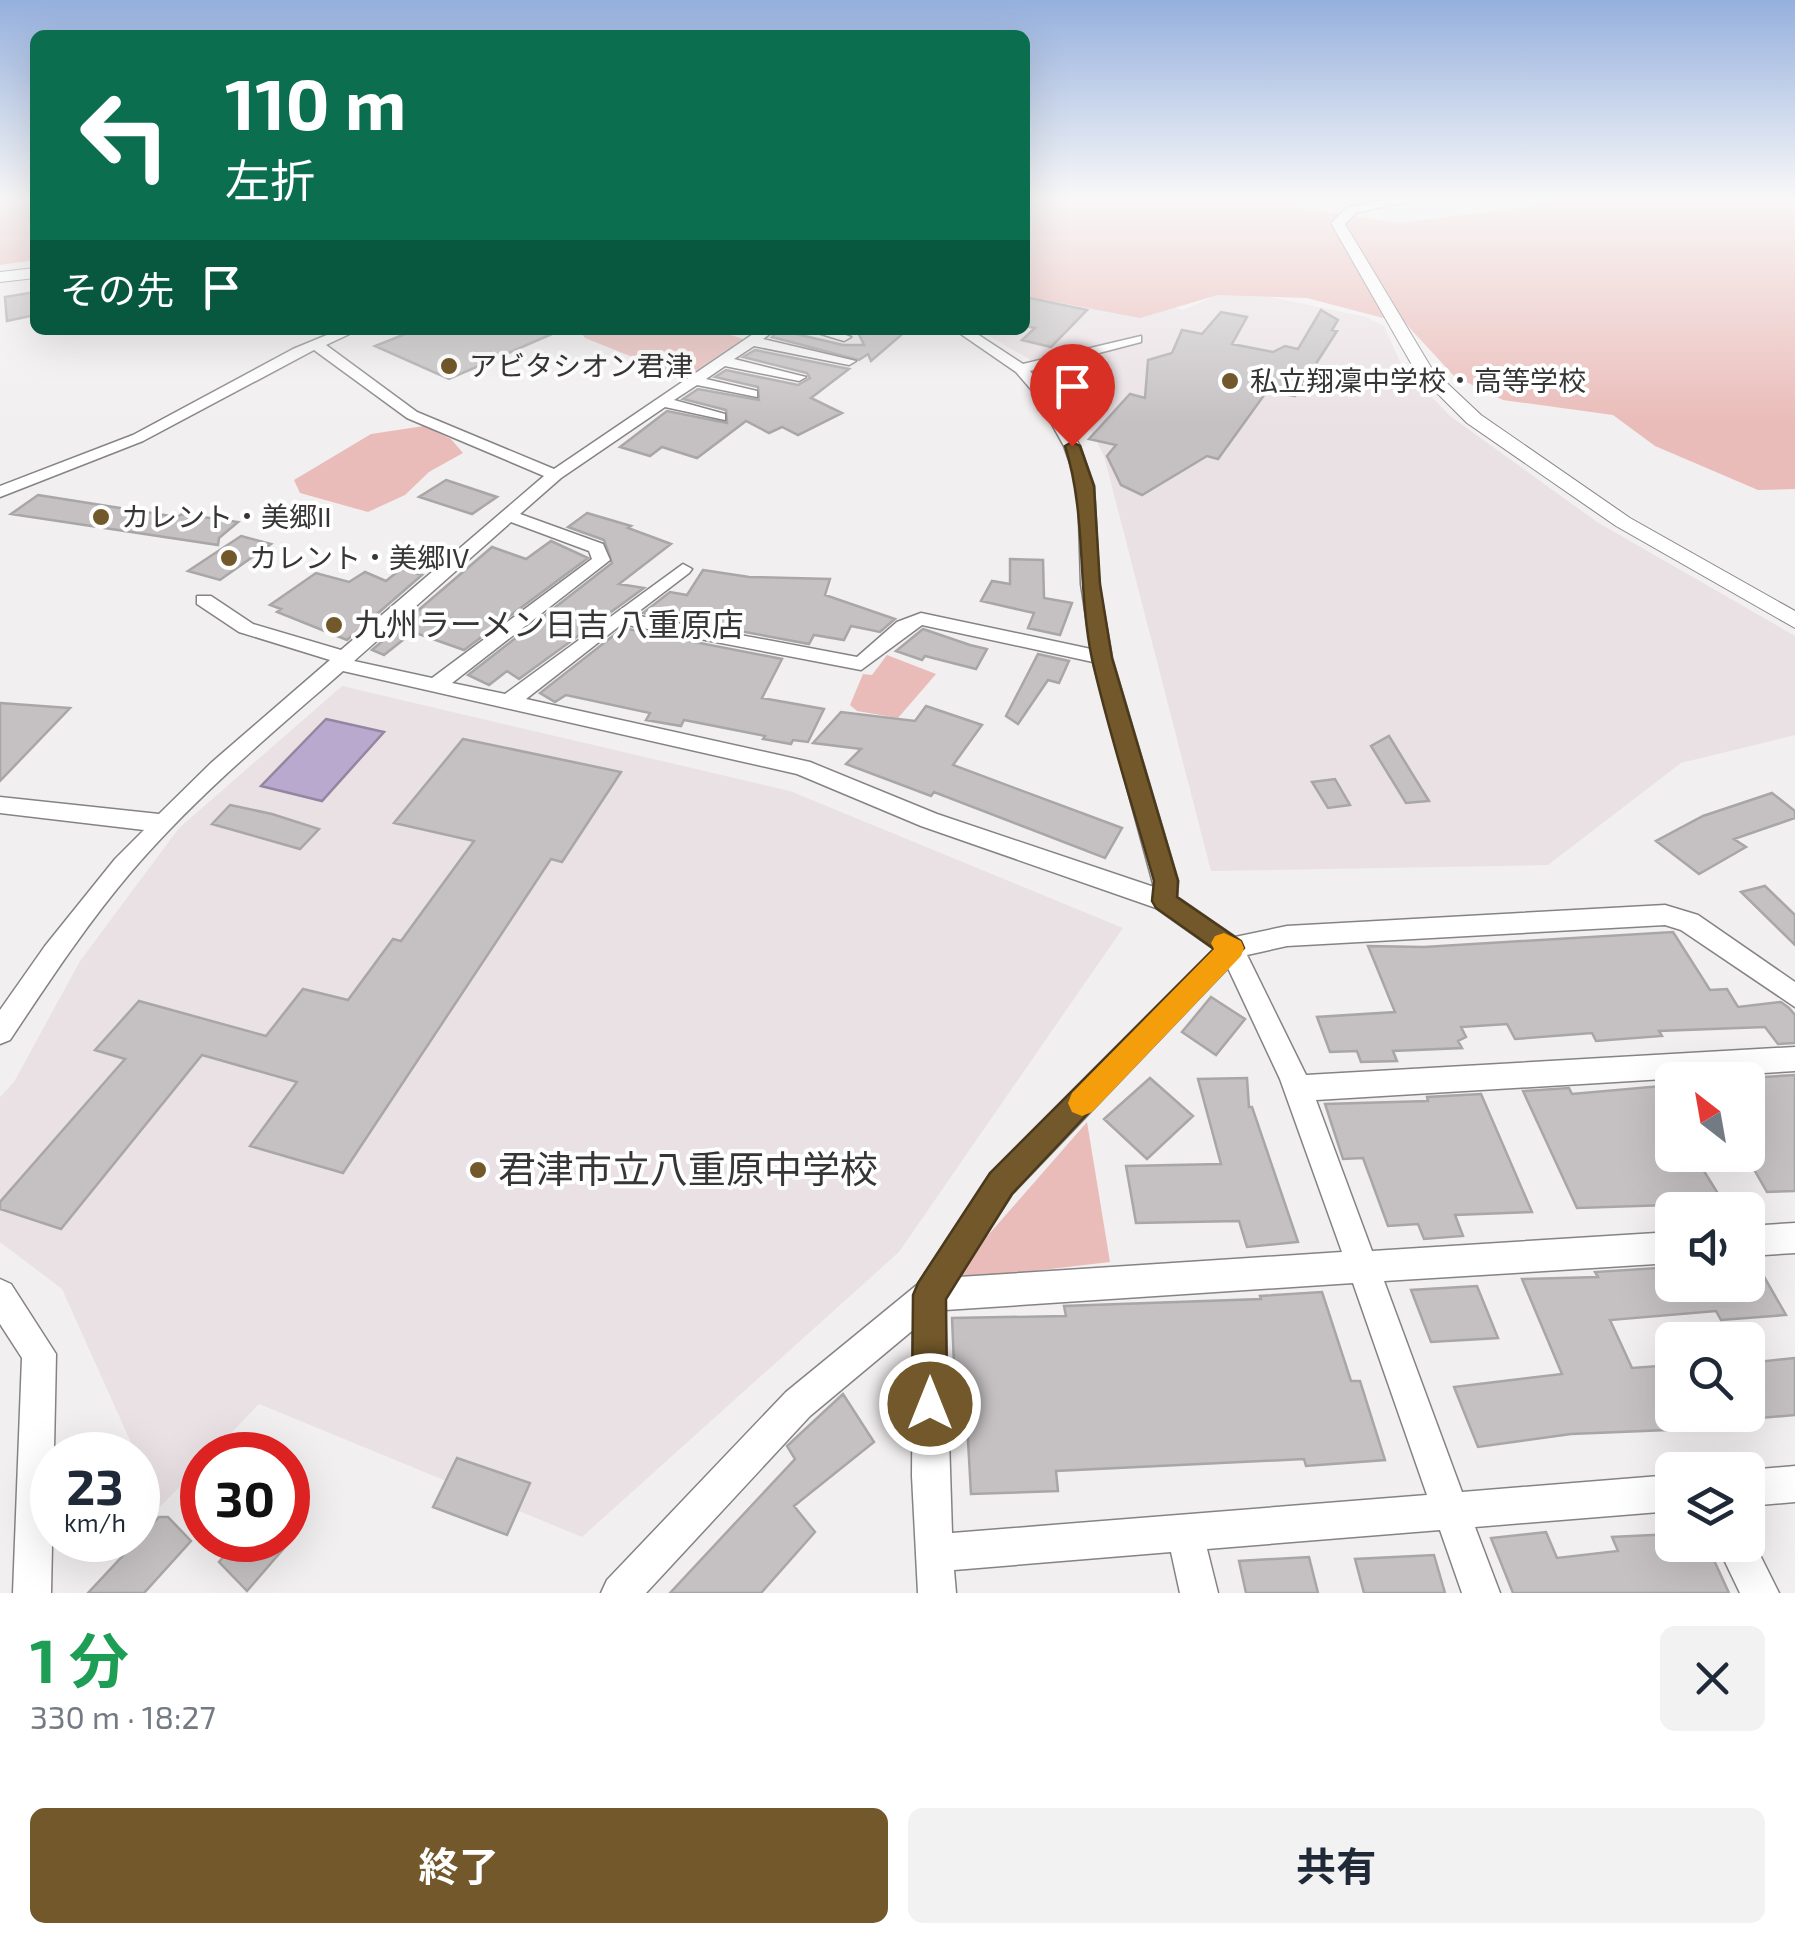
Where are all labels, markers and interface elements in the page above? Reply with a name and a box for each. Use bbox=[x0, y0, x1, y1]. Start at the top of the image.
text: 110 m bbox=[225, 60, 406, 144]
icon: left bbox=[60, 70, 190, 200]
text: 左折 bbox=[225, 152, 315, 206]
icon: arrive bbox=[194, 260, 249, 315]
text: その先 bbox=[60, 266, 174, 312]
pin bbox=[1030, 344, 1115, 447]
place label: アビタシオン君津 bbox=[469, 348, 693, 382]
marker: アビタシオン君津 bbox=[438, 355, 460, 377]
icon: arrive bbox=[1045, 359, 1100, 414]
place label: 私立翔凜中学校・高等学校 bbox=[1250, 363, 1586, 397]
marker: 私立翔凜中学校・高等学校 bbox=[1219, 370, 1241, 392]
place label: カレント・美郷II bbox=[121, 499, 332, 533]
marker: カレント・美郷II bbox=[90, 506, 112, 528]
place label: カレント・美郷IV bbox=[249, 540, 469, 574]
marker: カレント・美郷IV bbox=[218, 547, 240, 569]
place label: 九州ラーメン日吉 八重原店 bbox=[354, 604, 744, 642]
marker: 九州ラーメン日吉 八重原店 bbox=[323, 614, 345, 636]
north arrow bbox=[1655, 1062, 1765, 1172]
map controls bbox=[1655, 1062, 1765, 1562]
place label: 君津市立八重原中学校 bbox=[498, 1145, 878, 1191]
marker: 君津市立八重原中学校 bbox=[467, 1159, 489, 1181]
button: sound bbox=[1655, 1192, 1765, 1302]
button: search bbox=[1655, 1322, 1765, 1432]
position arrow bbox=[878, 1352, 982, 1456]
speed limit sign: 30 bbox=[180, 1432, 310, 1562]
button: layers bbox=[1655, 1452, 1765, 1562]
text: 23 bbox=[66, 1455, 124, 1515]
text: km/h bbox=[64, 1507, 126, 1537]
text: 1 分 bbox=[30, 1623, 129, 1695]
button: close bbox=[1660, 1626, 1765, 1731]
text: 330 m · 18:27 bbox=[30, 1697, 216, 1735]
button: 終了 bbox=[30, 1808, 888, 1923]
button: 共有 bbox=[908, 1808, 1765, 1923]

